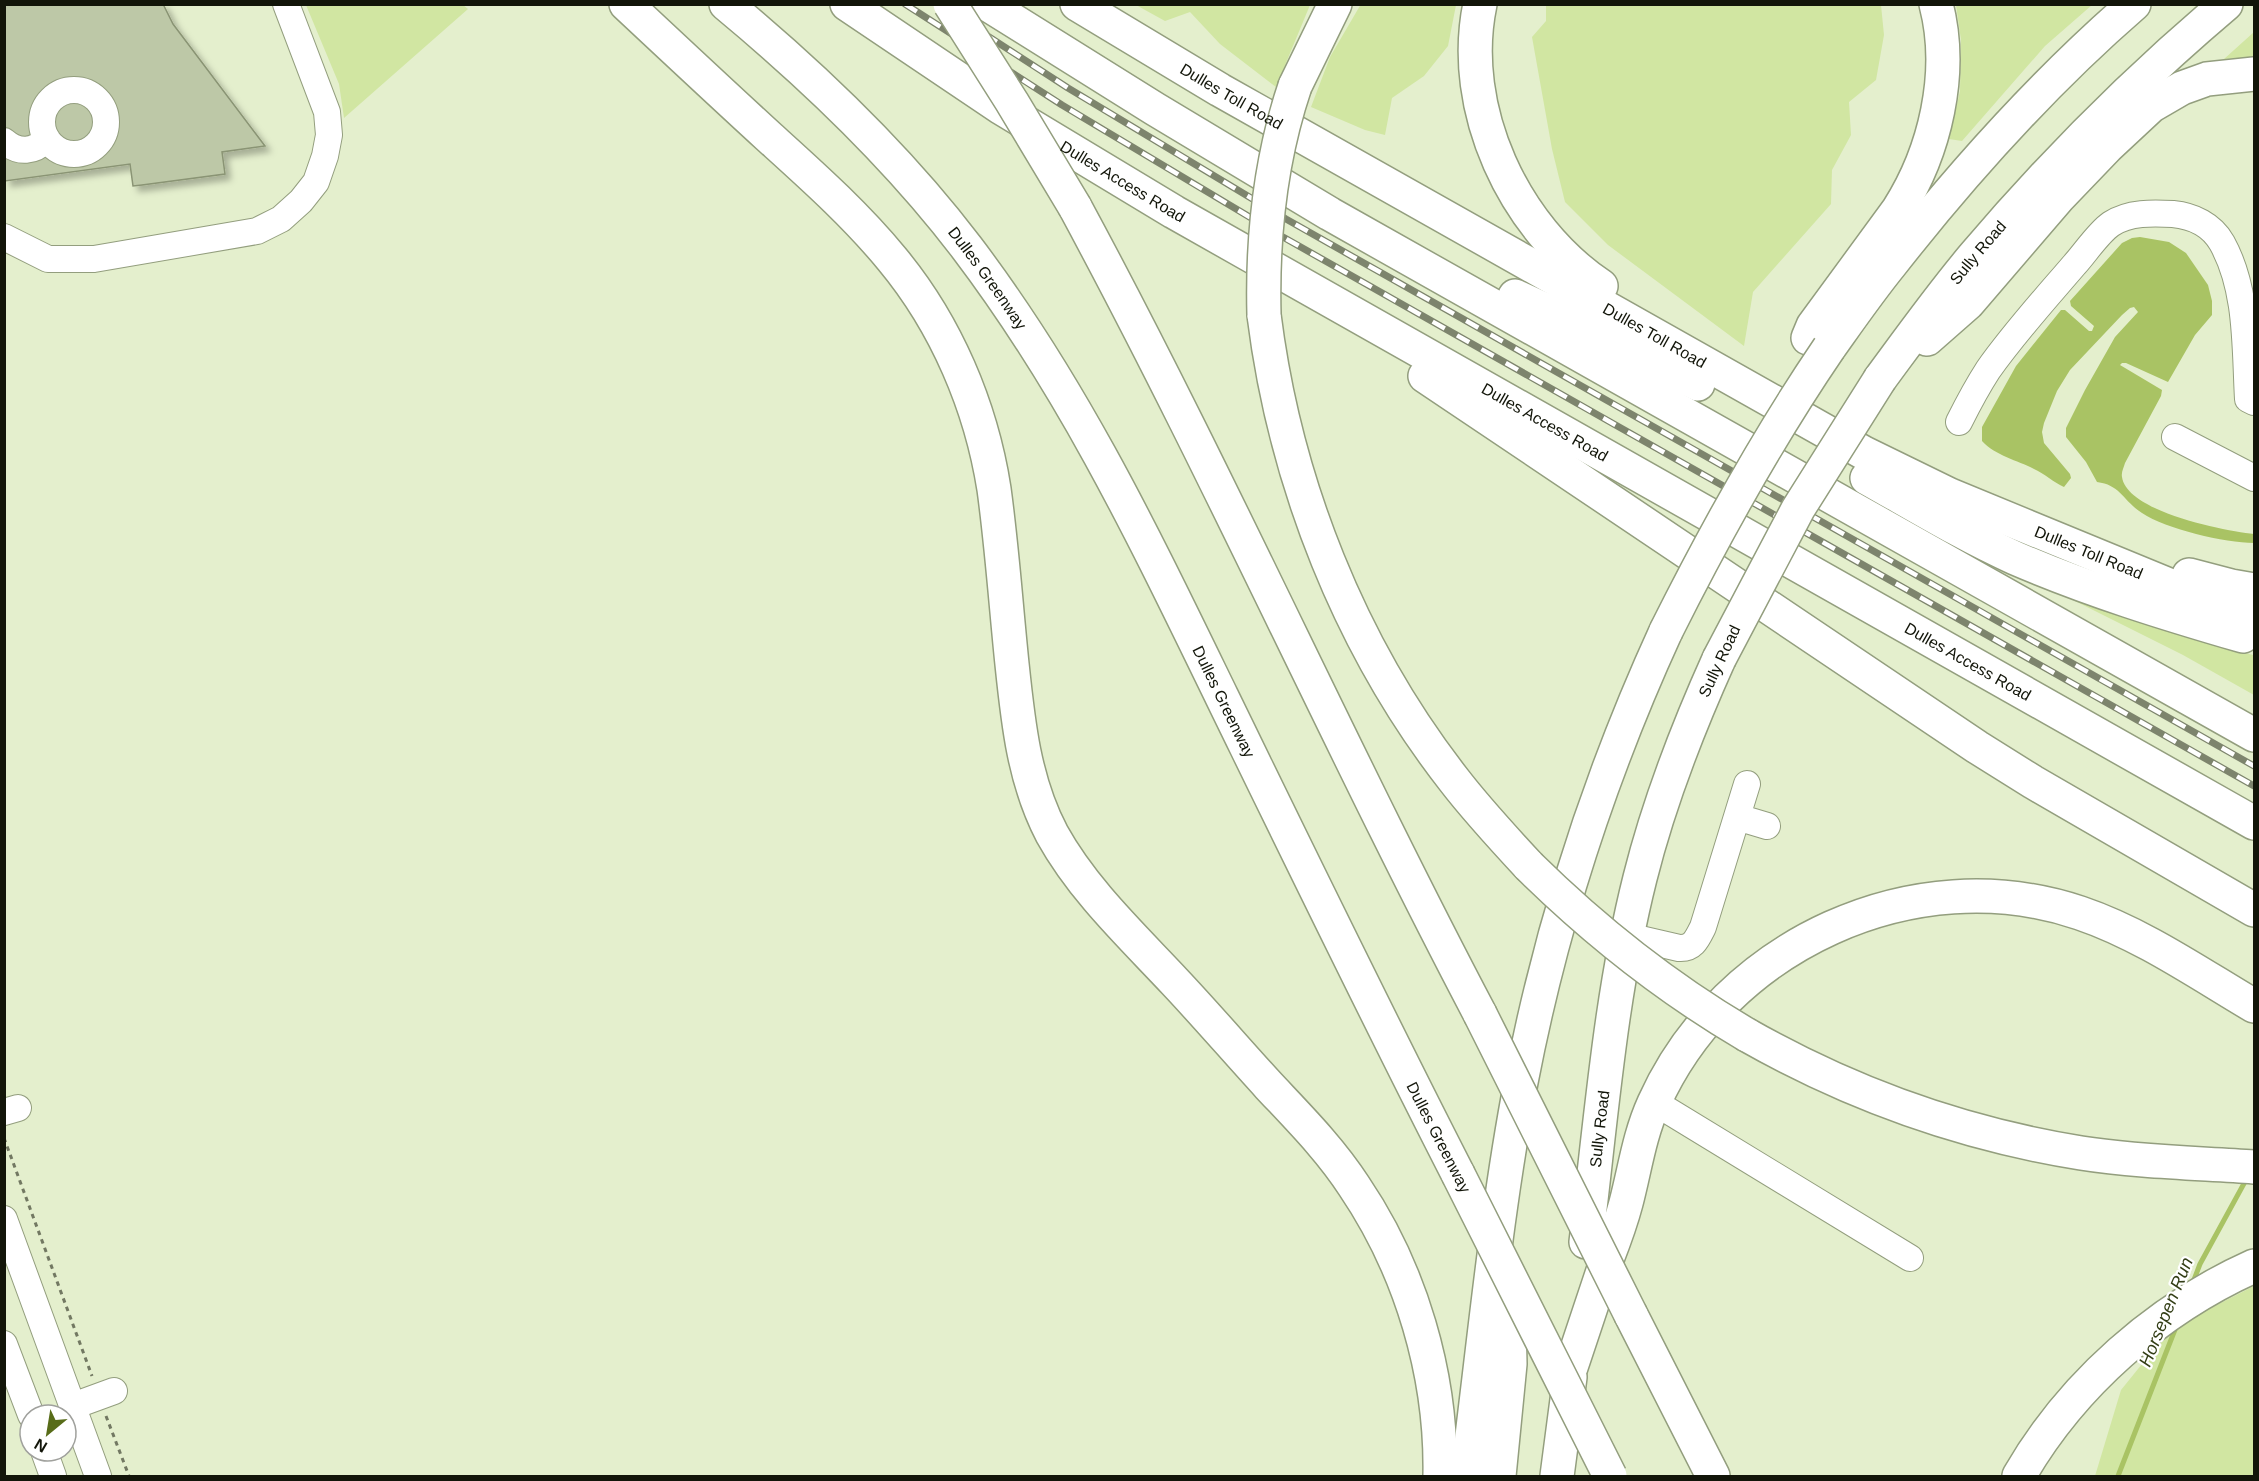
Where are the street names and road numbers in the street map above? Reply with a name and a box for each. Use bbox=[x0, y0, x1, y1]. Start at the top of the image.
street label: Dulles Toll Road bbox=[1177, 60, 1286, 133]
street label: Dulles Access Road bbox=[1057, 138, 1188, 226]
street label: Sully Road bbox=[1947, 217, 2009, 288]
street label: Dulles Greenway bbox=[945, 224, 1030, 332]
street label: Dulles Toll Road bbox=[1600, 300, 1709, 371]
street label: Dulles Access Road bbox=[1479, 380, 1611, 465]
street label: Dulles Toll Road bbox=[2032, 523, 2145, 582]
street label: Dulles Access Road bbox=[1902, 619, 2034, 704]
street label: Sully Road bbox=[1695, 623, 1744, 700]
street label: Dulles Greenway bbox=[1189, 643, 1258, 760]
street label: Dulles Greenway bbox=[1403, 1079, 1474, 1195]
street label: Sully Road bbox=[1587, 1089, 1612, 1168]

